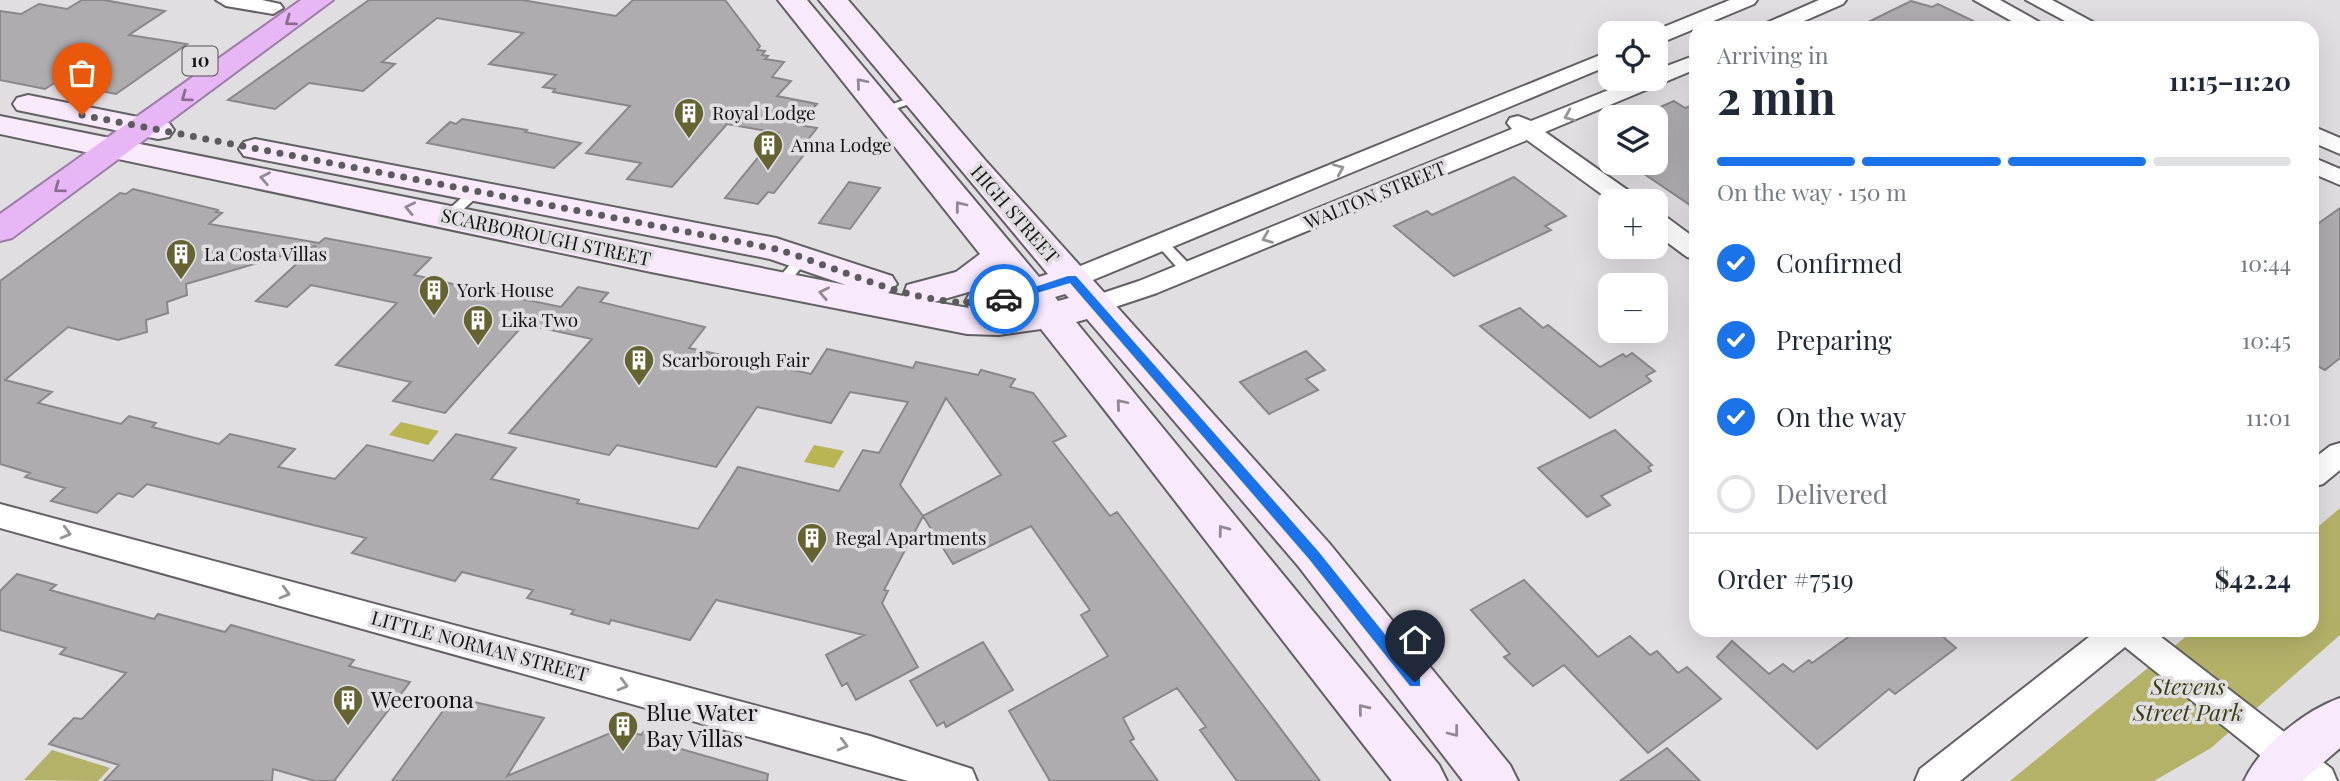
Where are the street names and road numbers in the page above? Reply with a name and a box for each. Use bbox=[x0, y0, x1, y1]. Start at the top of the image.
road number: 10 bbox=[182, 46, 218, 76]
street label: WALTON STREET bbox=[1299, 154, 1450, 235]
street label: HIGH STREET bbox=[966, 159, 1066, 268]
street label: SCARBOROUGH STREET bbox=[439, 201, 654, 271]
street label: LITTLE NORMAN STREET bbox=[369, 604, 592, 687]

